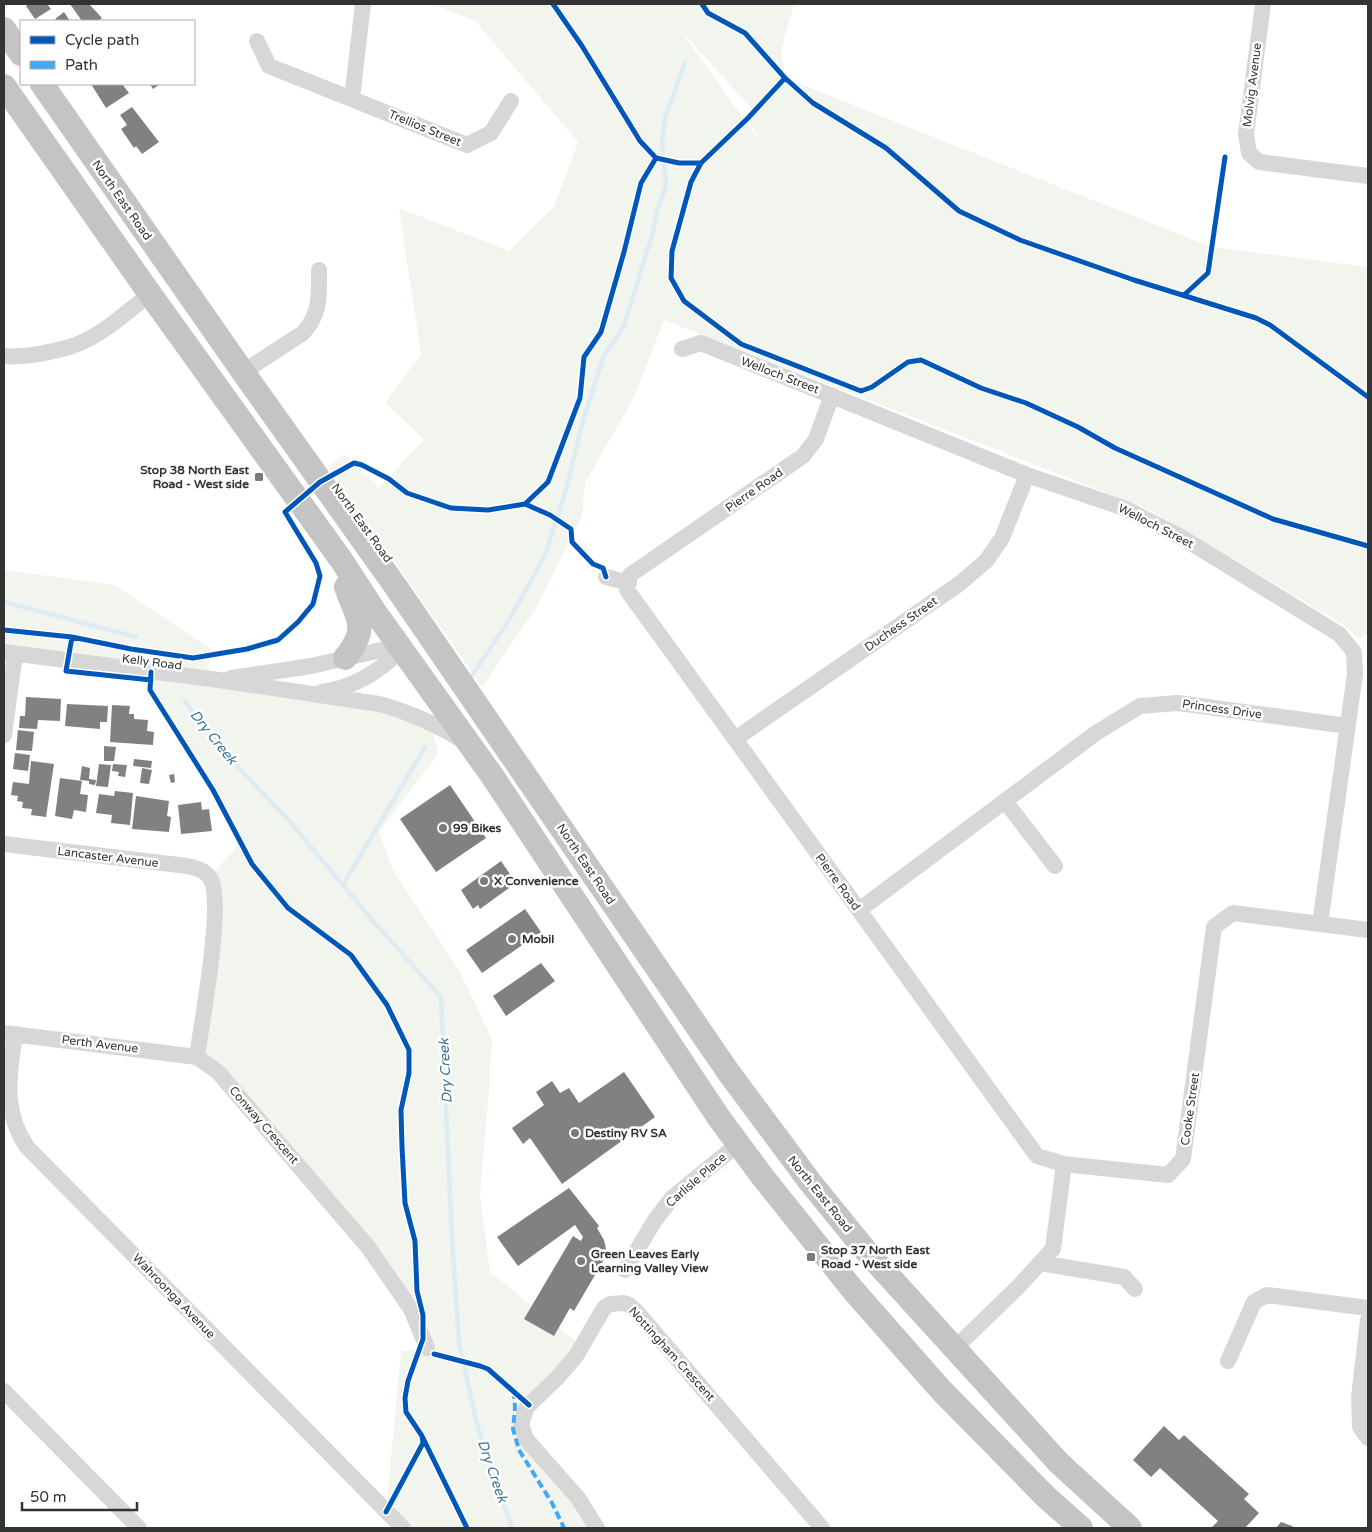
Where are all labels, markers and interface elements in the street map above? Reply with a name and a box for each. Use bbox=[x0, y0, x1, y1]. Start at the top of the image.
legend bbox=[20, 20, 195, 85]
text: Cycle path bbox=[65, 31, 139, 49]
street label: Molvig Avenue bbox=[1240, 42, 1264, 128]
text: Path bbox=[65, 56, 98, 74]
street label: Trellios Street bbox=[387, 107, 464, 149]
street label: North East Road bbox=[89, 157, 155, 243]
street label: Welloch Street bbox=[739, 354, 822, 397]
place label: Stop 38 North East Road - West side bbox=[140, 463, 249, 491]
street label: Pierre Road bbox=[723, 465, 785, 515]
marker: Stop 38 North East Road - West side bbox=[253, 471, 265, 483]
street label: North East Road bbox=[329, 481, 395, 565]
street label: Welloch Street bbox=[1116, 501, 1196, 551]
street label: Duchess Street bbox=[862, 593, 940, 654]
street label: Kelly Road bbox=[121, 651, 183, 673]
street label: Princess Drive bbox=[1181, 696, 1263, 722]
water label: Dry Creek bbox=[186, 707, 242, 769]
place label: 99 Bikes bbox=[453, 821, 502, 835]
street label: North East Road bbox=[554, 821, 618, 907]
marker: 99 Bikes bbox=[437, 822, 449, 834]
street label: Lancaster Avenue bbox=[57, 844, 160, 870]
street label: Pierre Road bbox=[813, 851, 863, 913]
place label: X Convenience bbox=[494, 874, 579, 888]
marker: X Convenience bbox=[478, 875, 490, 887]
place label: Mobil bbox=[522, 932, 554, 946]
marker: Mobil bbox=[506, 933, 518, 945]
street label: Perth Avenue bbox=[61, 1032, 139, 1056]
water label: Dry Creek bbox=[435, 1037, 456, 1104]
street label: Cooke Street bbox=[1178, 1071, 1202, 1146]
street label: Conway Crescent bbox=[226, 1083, 302, 1167]
place label: Destiny RV SA bbox=[585, 1126, 667, 1141]
marker: Destiny RV SA bbox=[569, 1127, 581, 1139]
street label: Carlisle Place bbox=[663, 1150, 729, 1210]
street label: North East Road bbox=[785, 1153, 855, 1235]
place label: Stop 37 North East Road - West side bbox=[821, 1243, 930, 1271]
place label: Green Leaves Early Learning Valley View bbox=[591, 1247, 709, 1276]
street label: Wahroonga Avenue bbox=[130, 1251, 218, 1341]
marker: Stop 37 North East Road - West side bbox=[805, 1251, 817, 1263]
marker: Green Leaves Early Learning Valley View bbox=[575, 1255, 587, 1267]
street label: Nottingham Crescent bbox=[626, 1304, 718, 1404]
water label: Dry Creek bbox=[474, 1438, 512, 1506]
scale bar bbox=[22, 1480, 138, 1512]
text: 50 m bbox=[30, 1488, 67, 1506]

